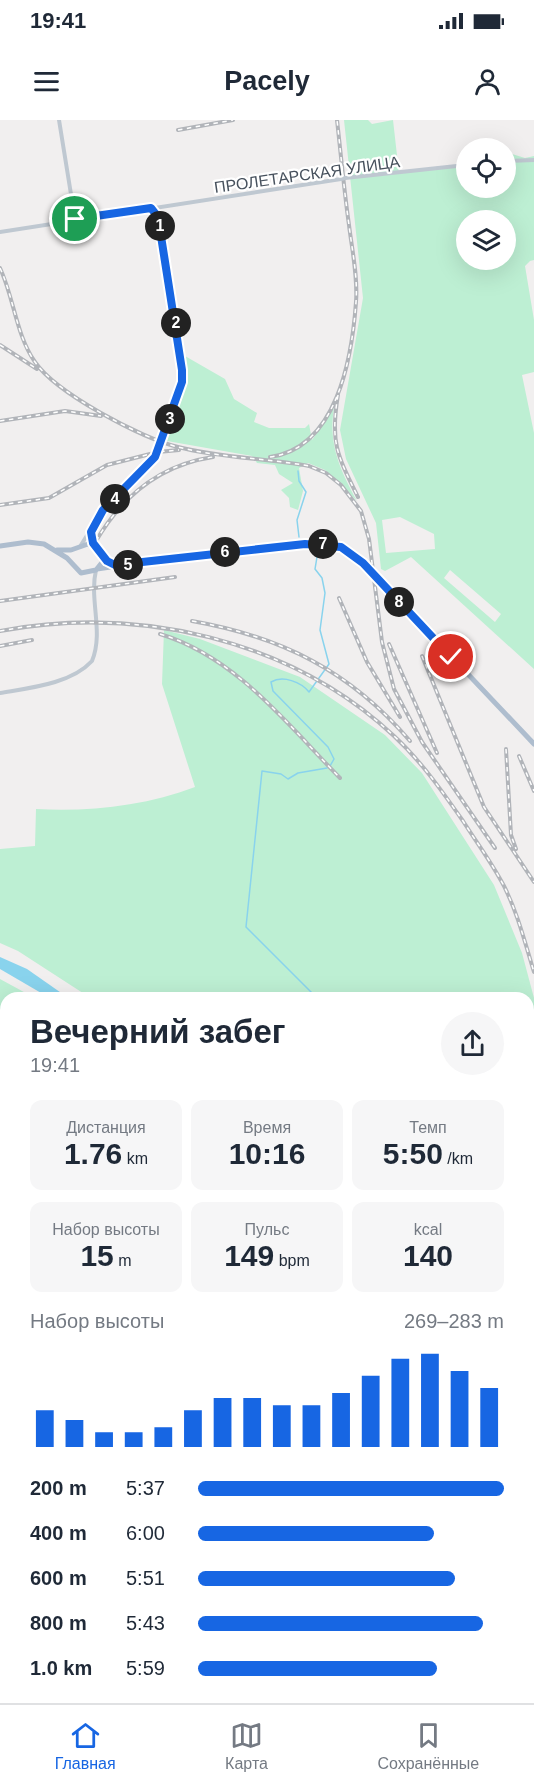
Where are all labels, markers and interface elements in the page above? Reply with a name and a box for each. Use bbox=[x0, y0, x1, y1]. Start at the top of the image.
text: 19:41 bbox=[30, 8, 86, 33]
icon: menu bbox=[30, 65, 63, 98]
icon: person bbox=[471, 65, 504, 98]
text: Pacely bbox=[224, 66, 310, 96]
map controls bbox=[456, 138, 516, 270]
button: locate bbox=[456, 138, 516, 198]
street label: ПРОЛЕТАРСКАЯ УЛИЦА bbox=[213, 153, 401, 196]
pin bbox=[49, 193, 100, 244]
icon: arrive bbox=[58, 202, 91, 235]
button: layers bbox=[456, 210, 516, 270]
pin: 1 bbox=[145, 211, 175, 241]
text: 1 bbox=[156, 217, 164, 234]
pin: 2 bbox=[161, 308, 191, 338]
text: 2 bbox=[172, 314, 180, 331]
pin: 3 bbox=[155, 404, 185, 434]
text: 3 bbox=[166, 410, 174, 427]
pin: 4 bbox=[100, 484, 130, 514]
text: 4 bbox=[111, 490, 119, 507]
pin: 7 bbox=[308, 529, 338, 559]
text: 7 bbox=[319, 535, 327, 552]
pin: 6 bbox=[210, 537, 240, 567]
text: 6 bbox=[221, 543, 229, 560]
pin: 5 bbox=[113, 550, 143, 580]
text: 5 bbox=[124, 556, 132, 573]
pin: 8 bbox=[384, 587, 414, 617]
text: 8 bbox=[395, 593, 403, 610]
pin bbox=[425, 631, 476, 682]
icon: check bbox=[434, 640, 467, 673]
button: share bbox=[441, 1012, 504, 1075]
text: Вечерний забег bbox=[30, 1013, 286, 1050]
text: 19:41 bbox=[30, 1054, 80, 1076]
text: Дистанция bbox=[66, 1119, 146, 1136]
text: Время bbox=[243, 1119, 291, 1136]
text: Темп bbox=[409, 1119, 447, 1136]
text: 1.76 bbox=[64, 1137, 122, 1170]
text: 10:16 bbox=[229, 1137, 305, 1170]
text: 5:50 bbox=[383, 1137, 443, 1170]
text: km bbox=[122, 1150, 148, 1167]
text: /km bbox=[443, 1150, 473, 1167]
text: Набор высоты bbox=[52, 1221, 160, 1238]
text: Пульс bbox=[245, 1221, 289, 1238]
text: kcal bbox=[414, 1221, 442, 1238]
text: 15 bbox=[80, 1239, 114, 1272]
text: 149 bbox=[224, 1239, 274, 1272]
text: 140 bbox=[403, 1239, 453, 1272]
text: m bbox=[114, 1252, 132, 1269]
text: bpm bbox=[274, 1252, 310, 1269]
text: Набор высоты bbox=[30, 1310, 164, 1332]
text: 269–283 m bbox=[404, 1310, 504, 1332]
text: 200 m bbox=[30, 1477, 87, 1499]
text: 5:37 bbox=[126, 1477, 165, 1499]
text: 400 m bbox=[30, 1522, 87, 1544]
text: 6:00 bbox=[126, 1522, 165, 1544]
text: 600 m bbox=[30, 1567, 87, 1589]
text: 5:51 bbox=[126, 1567, 165, 1589]
text: 800 m bbox=[30, 1612, 87, 1634]
text: 5:43 bbox=[126, 1612, 165, 1634]
text: 1.0 km bbox=[30, 1657, 92, 1679]
text: 5:59 bbox=[126, 1657, 165, 1679]
tab: Главная bbox=[55, 1719, 116, 1773]
tab: Карта bbox=[225, 1719, 268, 1773]
tab: Сохранённые bbox=[377, 1719, 479, 1773]

